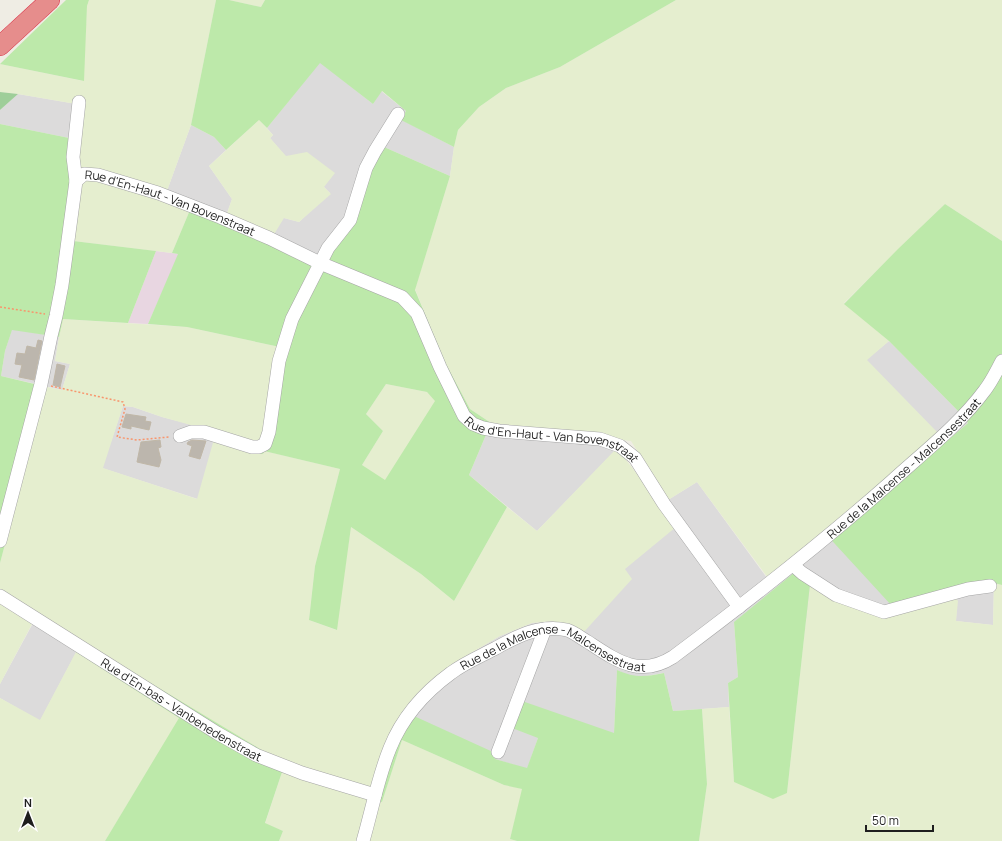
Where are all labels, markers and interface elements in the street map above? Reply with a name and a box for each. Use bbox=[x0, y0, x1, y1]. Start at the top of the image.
street label: Rue d'En-Haut - Van Bovenstraat bbox=[84, 166, 258, 240]
street label: Rue de la Malcense - Malcensestraat bbox=[823, 394, 984, 542]
street label: Rue d'En-Haut - Van Bovenstraat bbox=[461, 412, 644, 465]
text: Rue de la Malcense - Malcensestraat bbox=[457, 620, 646, 675]
street label: Rue d'En-bas - Vanbenedenstraat bbox=[98, 653, 264, 765]
street label: Rue de la Malcense - Malcensestraat bbox=[452, 659, 654, 677]
north arrow bbox=[8, 793, 48, 833]
text: N bbox=[24, 795, 32, 810]
scale bar bbox=[866, 807, 933, 833]
text: 50 m bbox=[872, 812, 899, 829]

